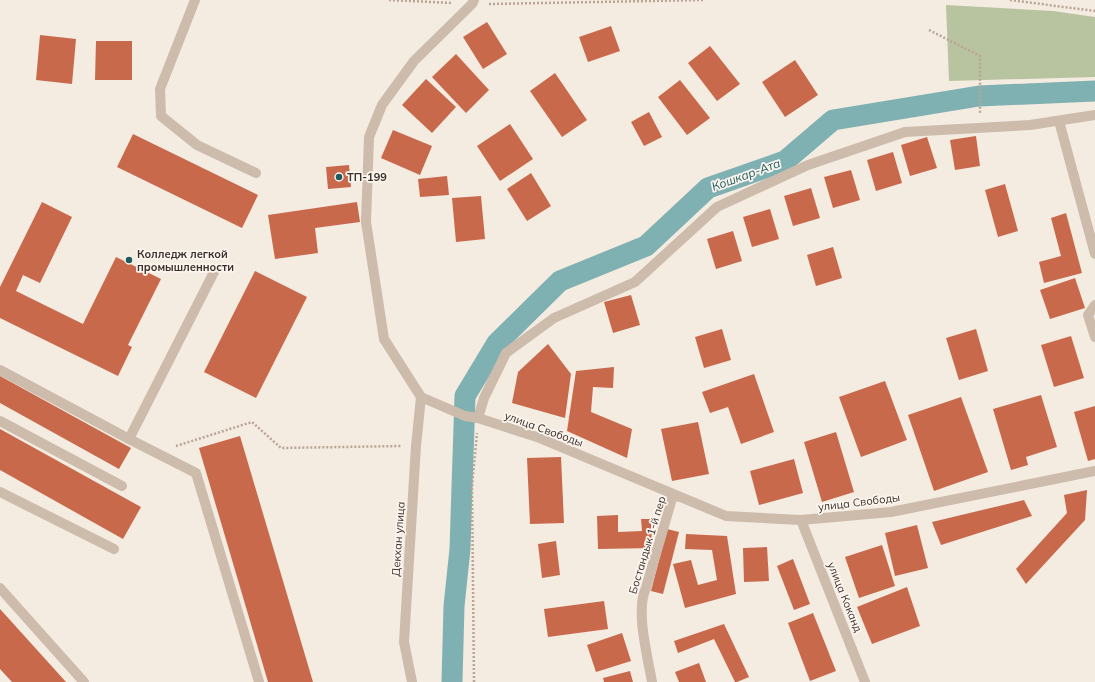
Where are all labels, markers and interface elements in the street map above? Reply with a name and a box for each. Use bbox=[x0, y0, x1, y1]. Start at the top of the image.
water label: Кошкар-Ата bbox=[709, 155, 782, 194]
place label: ТП-199 bbox=[347, 170, 387, 184]
marker: ТП-199 bbox=[334, 172, 344, 182]
place label: Колледж легкой промышленности bbox=[137, 247, 234, 274]
marker: Колледж легкой промышленности bbox=[124, 255, 134, 265]
street label: улица Свободы bbox=[503, 408, 585, 450]
street label: улица Свободы bbox=[817, 490, 901, 514]
street label: Бостандык 1-й пер bbox=[625, 494, 669, 596]
street label: Декхан улица bbox=[388, 501, 408, 577]
street label: улица Коканд bbox=[825, 560, 866, 634]

